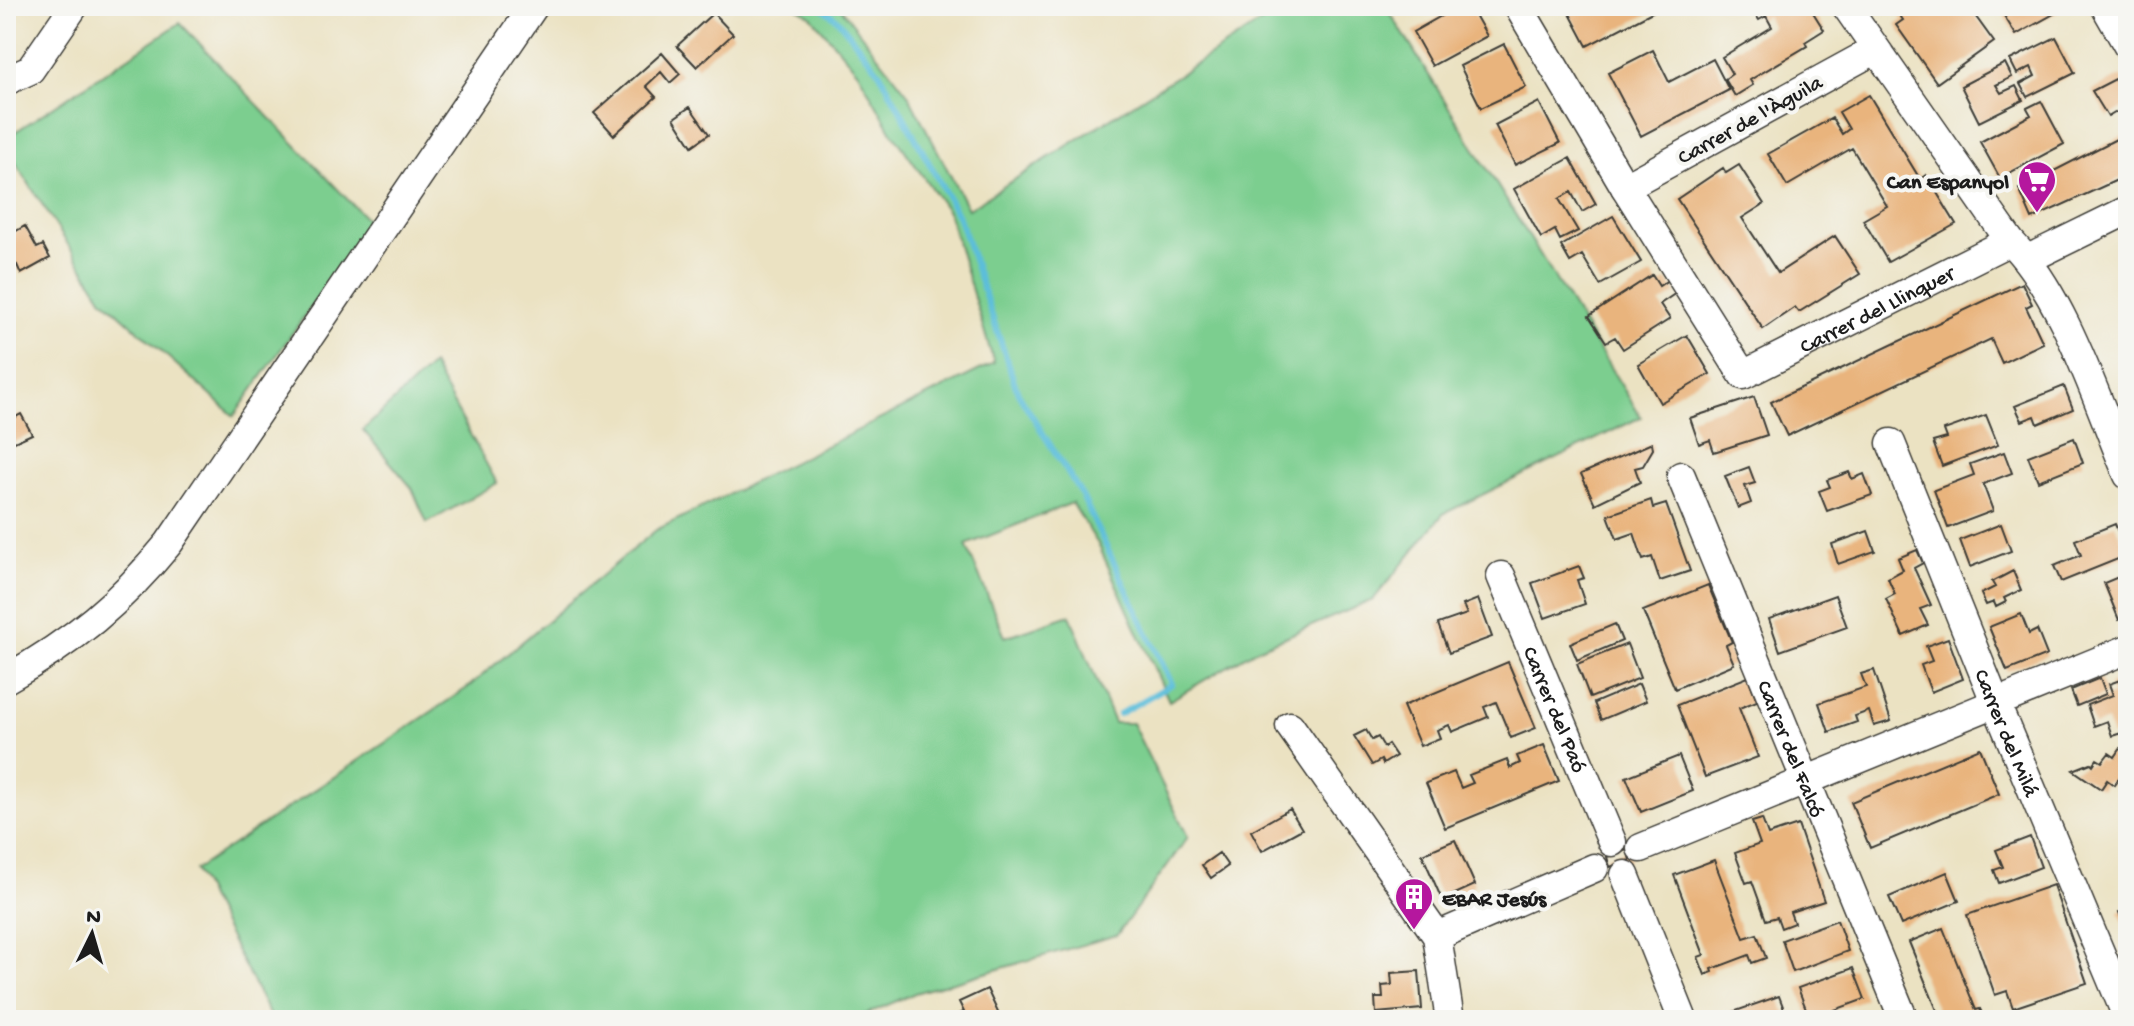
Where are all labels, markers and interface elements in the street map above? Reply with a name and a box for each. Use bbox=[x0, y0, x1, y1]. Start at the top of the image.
street label: Carrer de l'Àguila bbox=[1674, 71, 1829, 172]
supermarket icon: Can Espanyol bbox=[2016, 159, 2058, 214]
place label: Can Espanyol bbox=[1886, 171, 2009, 197]
street label: Carrer del Llinquer bbox=[1796, 261, 1961, 361]
street label: Carrer del Paó bbox=[1515, 643, 1591, 777]
street label: Carrer del Milá bbox=[1966, 666, 2043, 802]
street label: Carrer del Falcó bbox=[1749, 677, 1828, 822]
building icon: EBAR Jesús bbox=[1393, 876, 1435, 931]
place label: EBAR Jesús bbox=[1442, 888, 1548, 914]
north arrow bbox=[52, 894, 132, 974]
text: N bbox=[85, 904, 102, 932]

